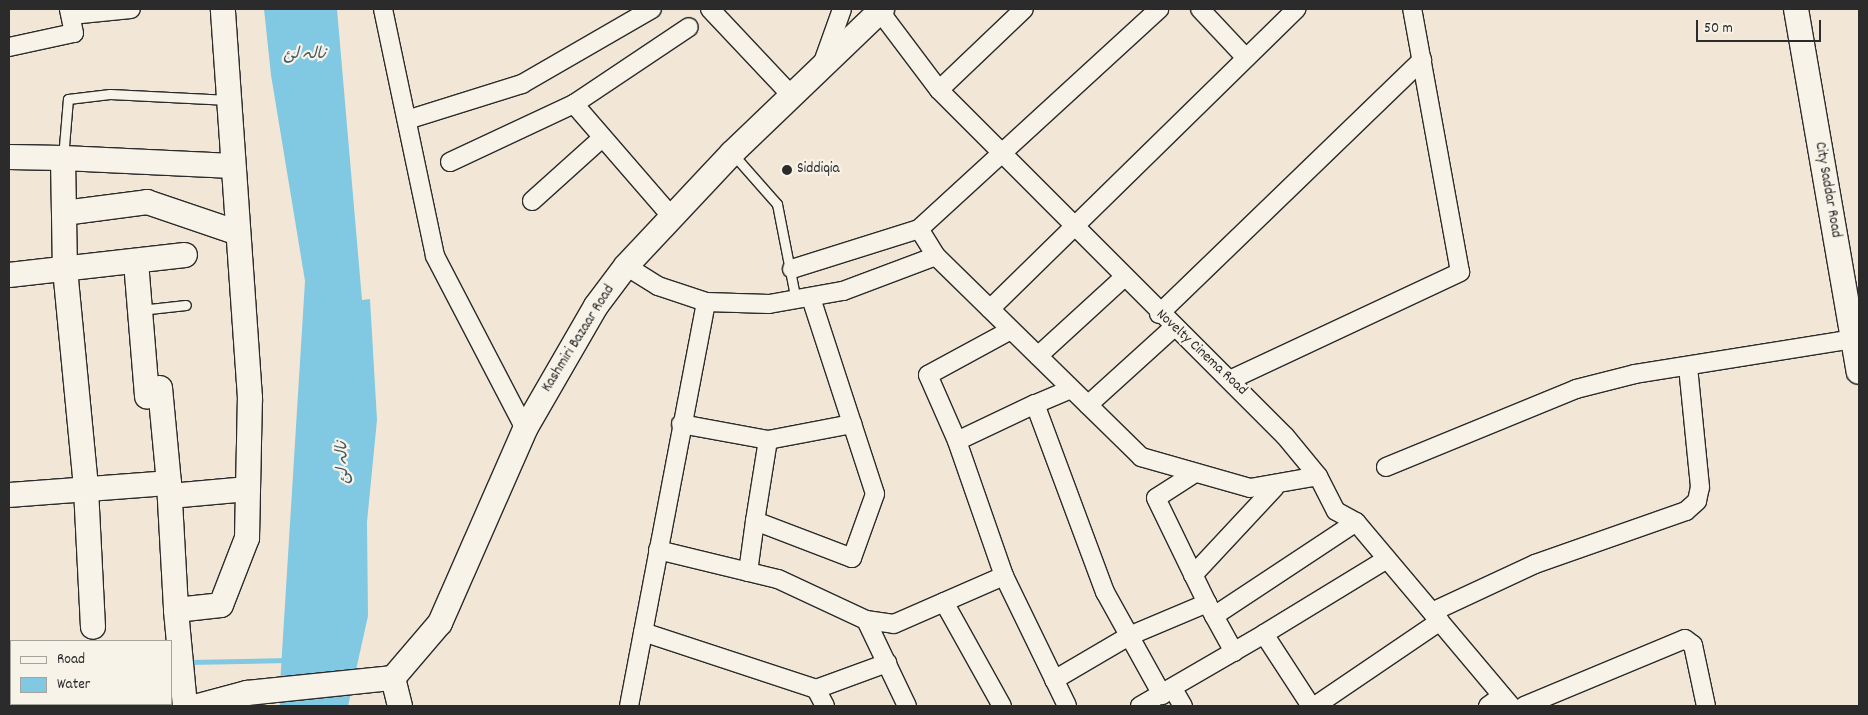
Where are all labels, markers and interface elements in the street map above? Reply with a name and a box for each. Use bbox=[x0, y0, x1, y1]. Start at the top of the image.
scale bar bbox=[1698, 10, 1823, 42]
text: 50 m bbox=[1704, 18, 1733, 40]
water label: نالہ لئ bbox=[283, 45, 327, 65]
street label: City Saddar Road bbox=[1810, 141, 1844, 239]
place label: Siddiqia bbox=[797, 161, 840, 179]
marker: Siddiqia bbox=[781, 164, 793, 176]
street label: Kashmiri Bazaar Road bbox=[539, 282, 619, 396]
street label: Novelty Cinema Road bbox=[1152, 306, 1250, 400]
water label: نالہ لئ bbox=[334, 440, 354, 484]
legend bbox=[10, 640, 172, 705]
text: Road bbox=[57, 649, 85, 671]
text: Water bbox=[57, 674, 90, 696]

